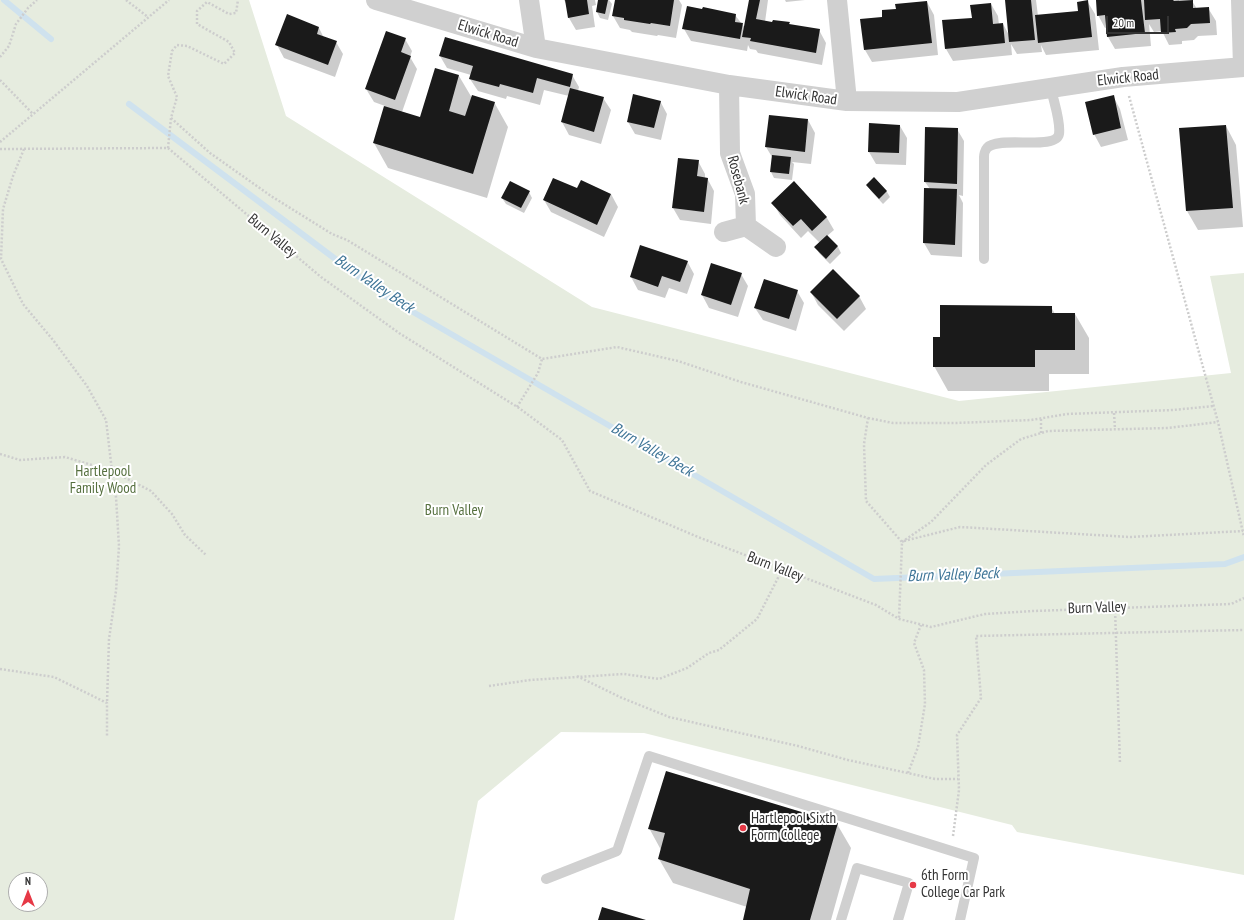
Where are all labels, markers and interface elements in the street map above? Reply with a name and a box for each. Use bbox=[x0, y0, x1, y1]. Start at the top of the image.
scale bar bbox=[1108, 8, 1171, 34]
text: 20 m bbox=[1113, 15, 1134, 30]
street label: Elwick Road bbox=[456, 16, 520, 52]
street label: Elwick Road bbox=[1096, 66, 1160, 90]
street label: Elwick Road bbox=[774, 83, 838, 109]
street label: Rosebank bbox=[723, 154, 753, 206]
street label: Burn Valley bbox=[244, 210, 300, 262]
water label: Burn Valley Beck bbox=[331, 250, 417, 318]
water label: Burn Valley Beck bbox=[608, 419, 696, 481]
park label: Hartlepool Family Wood bbox=[70, 463, 136, 498]
park label: Burn Valley bbox=[425, 502, 483, 520]
street label: Burn Valley bbox=[745, 548, 805, 586]
water label: Burn Valley Beck bbox=[907, 564, 999, 586]
street label: Burn Valley bbox=[1068, 598, 1126, 618]
place label: Hartlepool Sixth Form College bbox=[751, 810, 836, 845]
marker: Hartlepool Sixth Form College bbox=[738, 823, 748, 833]
place label: 6th Form College Car Park bbox=[921, 867, 1005, 902]
north arrow bbox=[8, 872, 48, 912]
text: N bbox=[25, 874, 31, 888]
marker: 6th Form College Car Park bbox=[908, 880, 918, 890]

